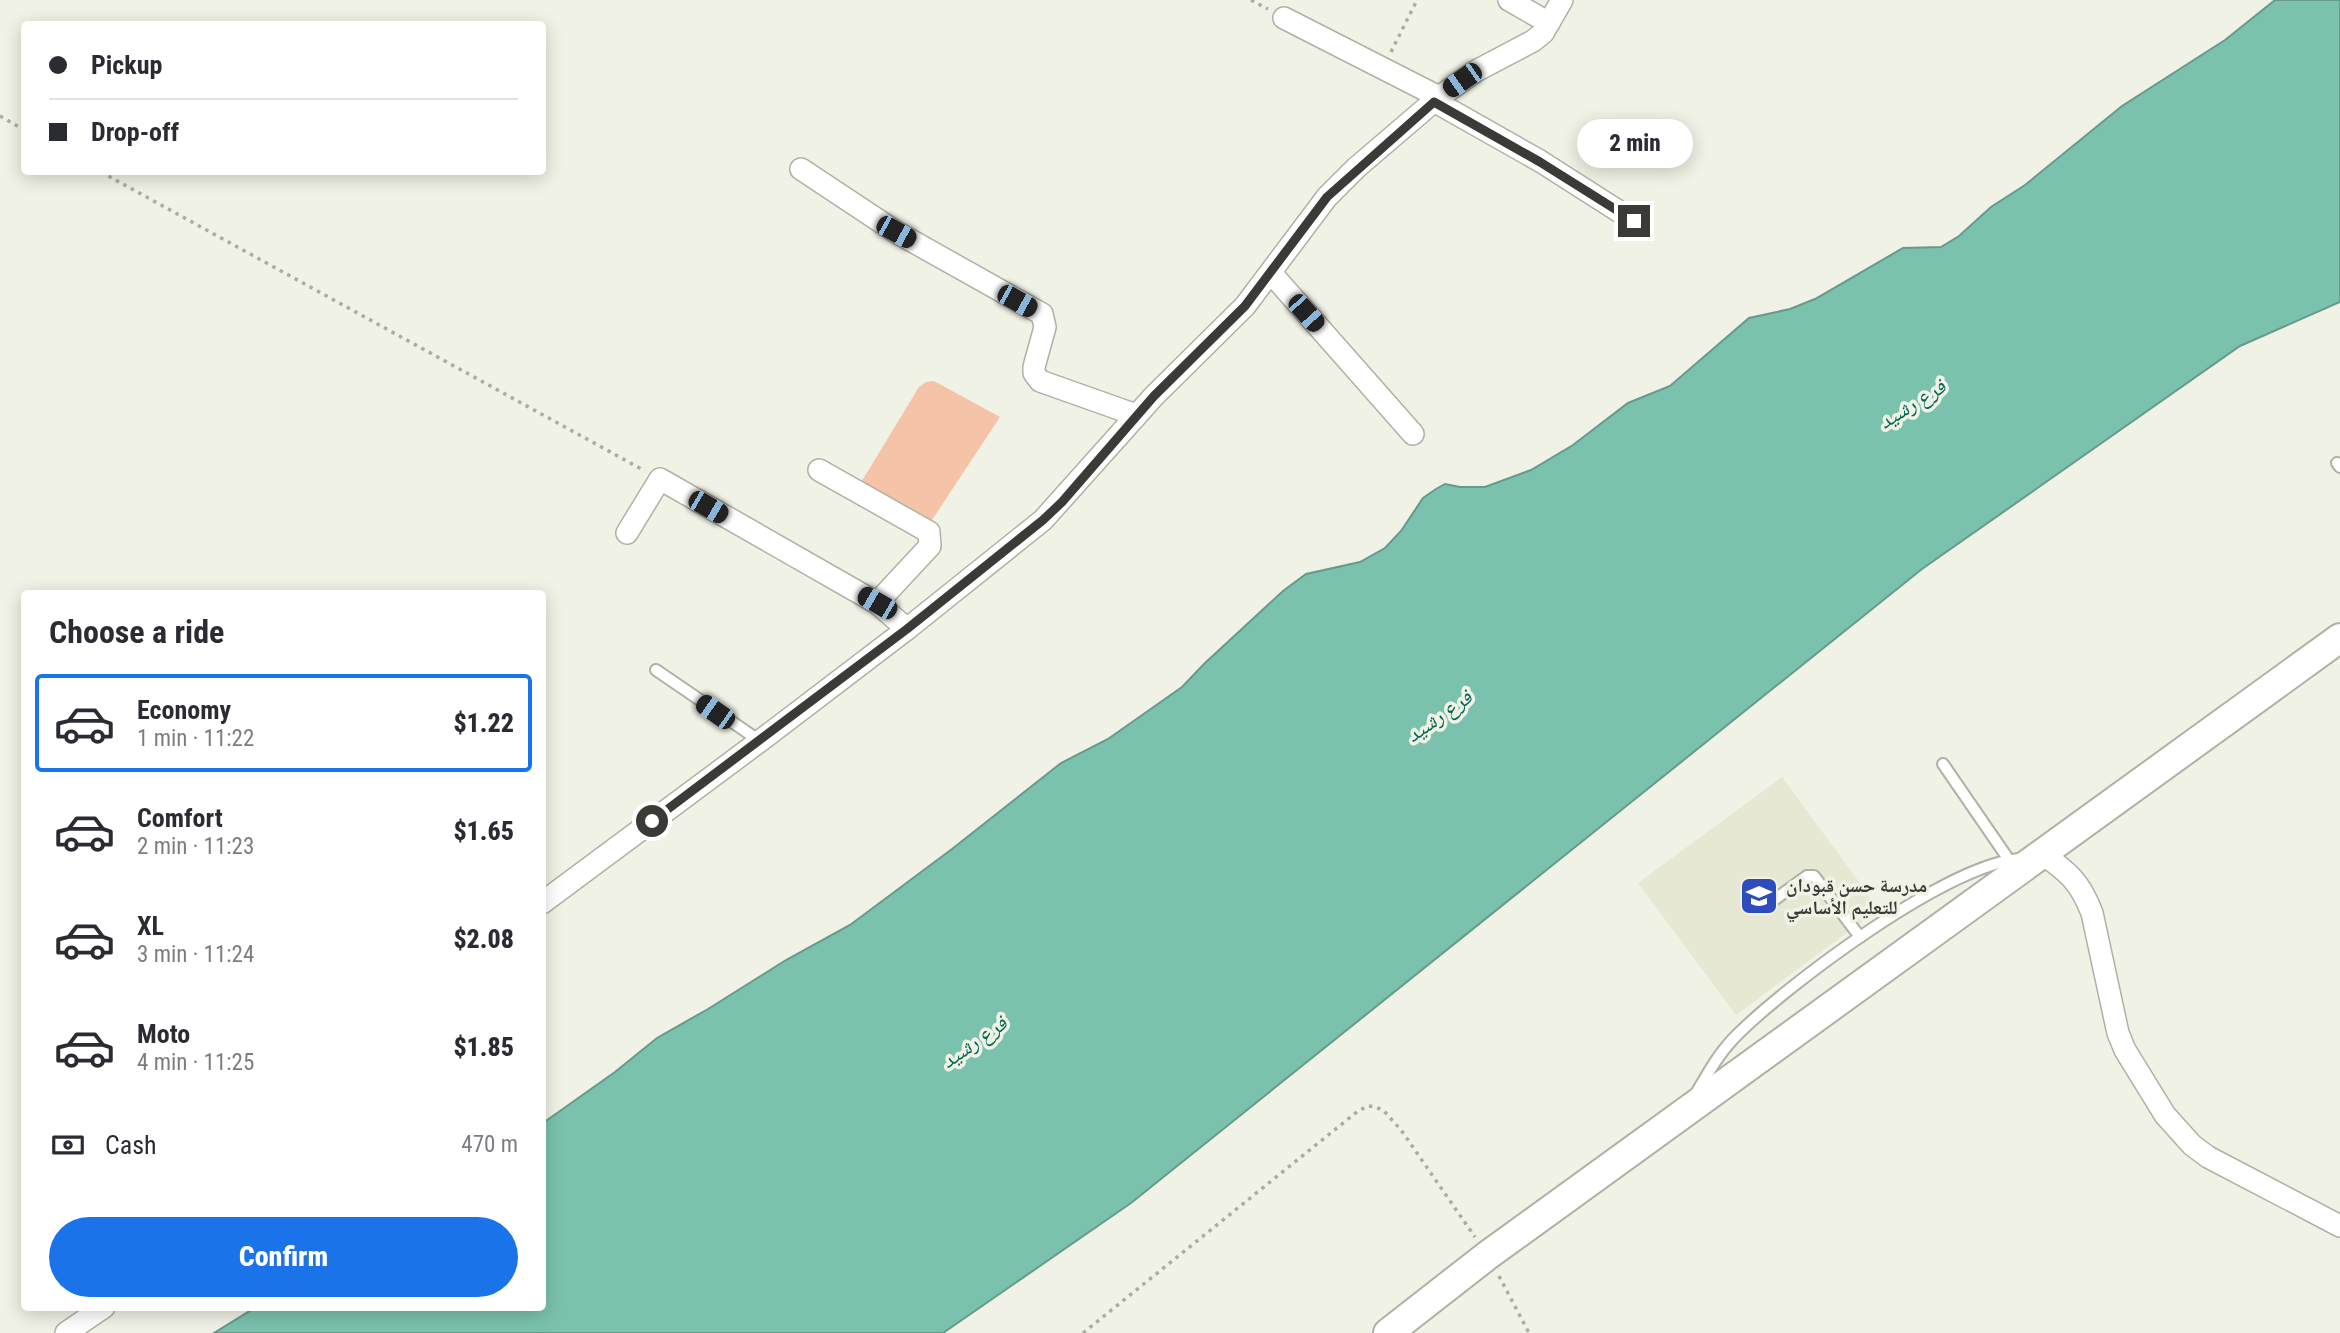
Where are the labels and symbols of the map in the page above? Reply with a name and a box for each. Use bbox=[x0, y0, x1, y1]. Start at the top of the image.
car bbox=[1439, 59, 1486, 101]
callout: 2 min bbox=[1576, 120, 1692, 168]
route end bbox=[1618, 205, 1650, 237]
car bbox=[873, 213, 920, 251]
car bbox=[994, 282, 1041, 320]
car bbox=[1285, 290, 1328, 336]
water label: فرع رشيد bbox=[1874, 373, 1952, 435]
car bbox=[685, 487, 732, 527]
car bbox=[854, 583, 901, 623]
water label: فرع رشيد bbox=[1402, 684, 1478, 748]
car bbox=[692, 691, 739, 733]
route start bbox=[636, 805, 668, 837]
place label: مدرسة حسن قبودان للتعليم الأساسي bbox=[1786, 874, 1927, 923]
school or university icon: مدرسة حسن قبودان للتعليم الأساسي bbox=[1738, 875, 1780, 917]
water label: فرع رشيد bbox=[937, 1010, 1013, 1074]

